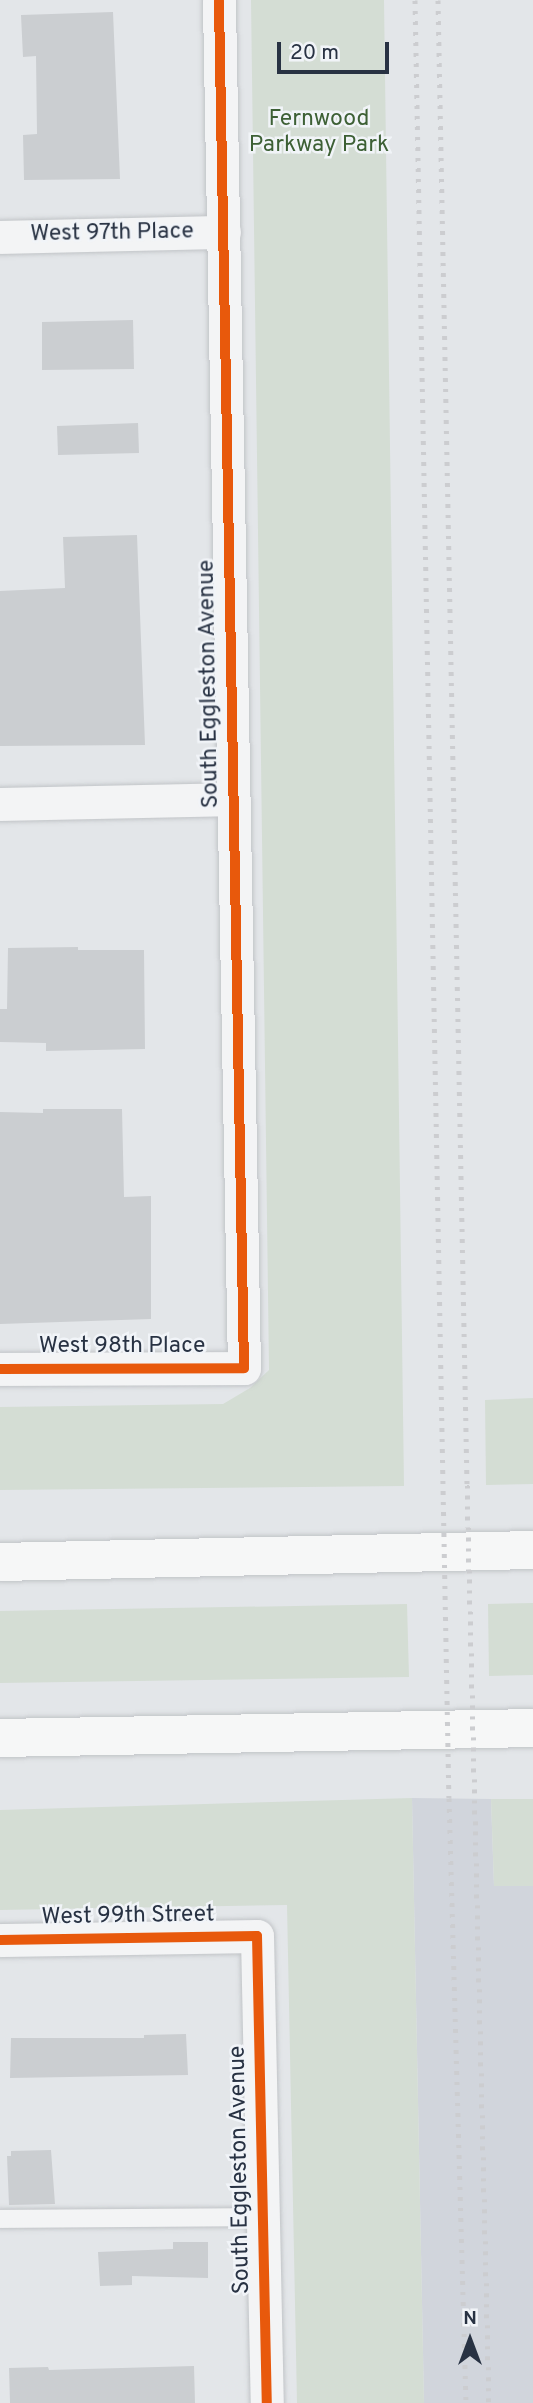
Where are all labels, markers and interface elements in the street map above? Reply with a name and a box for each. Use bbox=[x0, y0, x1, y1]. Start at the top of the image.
scale bar bbox=[281, 28, 393, 72]
text: 20 m bbox=[290, 40, 339, 67]
park label: Fernwood Parkway Park bbox=[249, 106, 389, 160]
street label: West 97th Place bbox=[30, 219, 194, 249]
street label: South Eggleston Avenue bbox=[194, 559, 226, 809]
street label: West 98th Place bbox=[39, 1333, 205, 1361]
street label: West 99th Street bbox=[41, 1902, 215, 1932]
street label: South Eggleston Avenue bbox=[225, 2045, 257, 2295]
north arrow bbox=[435, 2305, 505, 2375]
text: N bbox=[463, 2307, 477, 2331]

